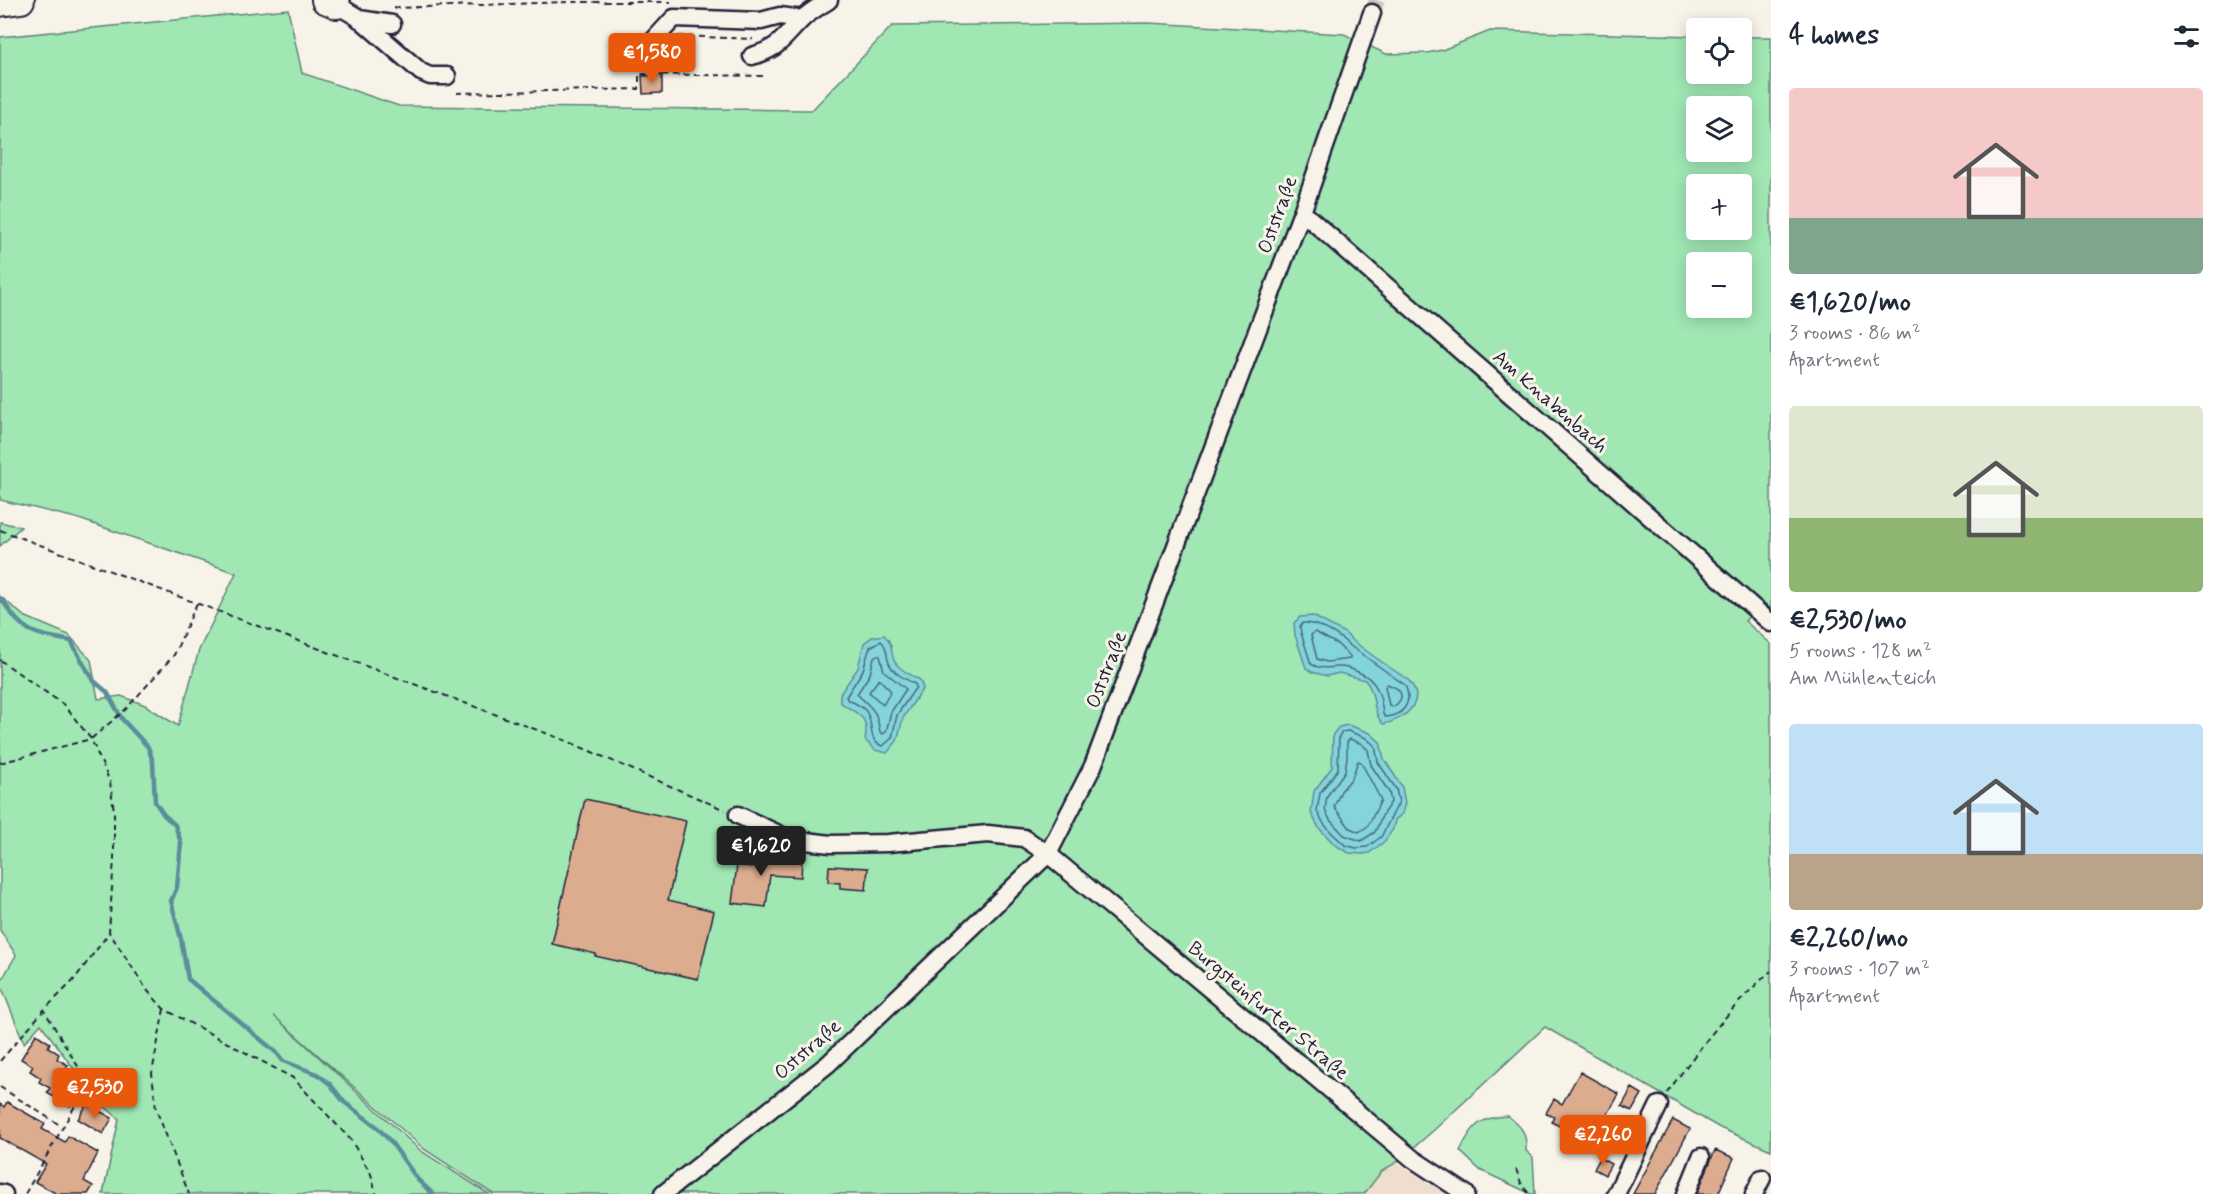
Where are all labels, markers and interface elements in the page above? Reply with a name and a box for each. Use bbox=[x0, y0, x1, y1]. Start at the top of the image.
map controls bbox=[1686, 18, 1752, 318]
button: locate bbox=[1686, 18, 1752, 84]
text: 4 homes bbox=[1789, 19, 1879, 53]
icon: filters bbox=[2170, 20, 2203, 53]
pin: €1,580 bbox=[603, 33, 701, 84]
text: €1,580 bbox=[622, 39, 682, 66]
button: layers bbox=[1686, 96, 1752, 162]
icon: home bbox=[1942, 127, 2050, 235]
street label: Oststraße bbox=[1252, 172, 1305, 258]
button: + bbox=[1686, 174, 1752, 240]
button: − bbox=[1686, 252, 1752, 318]
text: €1,620/mo bbox=[1789, 286, 1911, 320]
text: 3 rooms · 86 m² bbox=[1789, 320, 1921, 347]
street label: Am Knabenbach bbox=[1486, 344, 1614, 460]
text: Apartment bbox=[1789, 347, 1880, 374]
icon: home bbox=[1942, 445, 2050, 553]
text: €2,530/mo bbox=[1789, 604, 1907, 638]
street label: Oststraße bbox=[1080, 627, 1134, 712]
text: 5 rooms · 128 m² bbox=[1789, 638, 1932, 665]
text: Am Mühlenteich bbox=[1789, 665, 1936, 692]
icon: home bbox=[1942, 763, 2050, 871]
pin: €1,620 bbox=[712, 826, 810, 877]
text: €1,620 bbox=[731, 832, 791, 859]
text: €2,260/mo bbox=[1789, 922, 1908, 956]
street label: Burgsteinfurter Straße bbox=[1181, 935, 1354, 1087]
text: 3 rooms · 107 m² bbox=[1789, 956, 1930, 983]
text: Apartment bbox=[1789, 983, 1880, 1010]
street label: Oststraße bbox=[769, 1013, 847, 1087]
pin: €2,530 bbox=[46, 1068, 144, 1119]
text: €2,530 bbox=[66, 1074, 124, 1101]
pin: €2,260 bbox=[1554, 1115, 1652, 1166]
text: €2,260 bbox=[1574, 1121, 1632, 1148]

